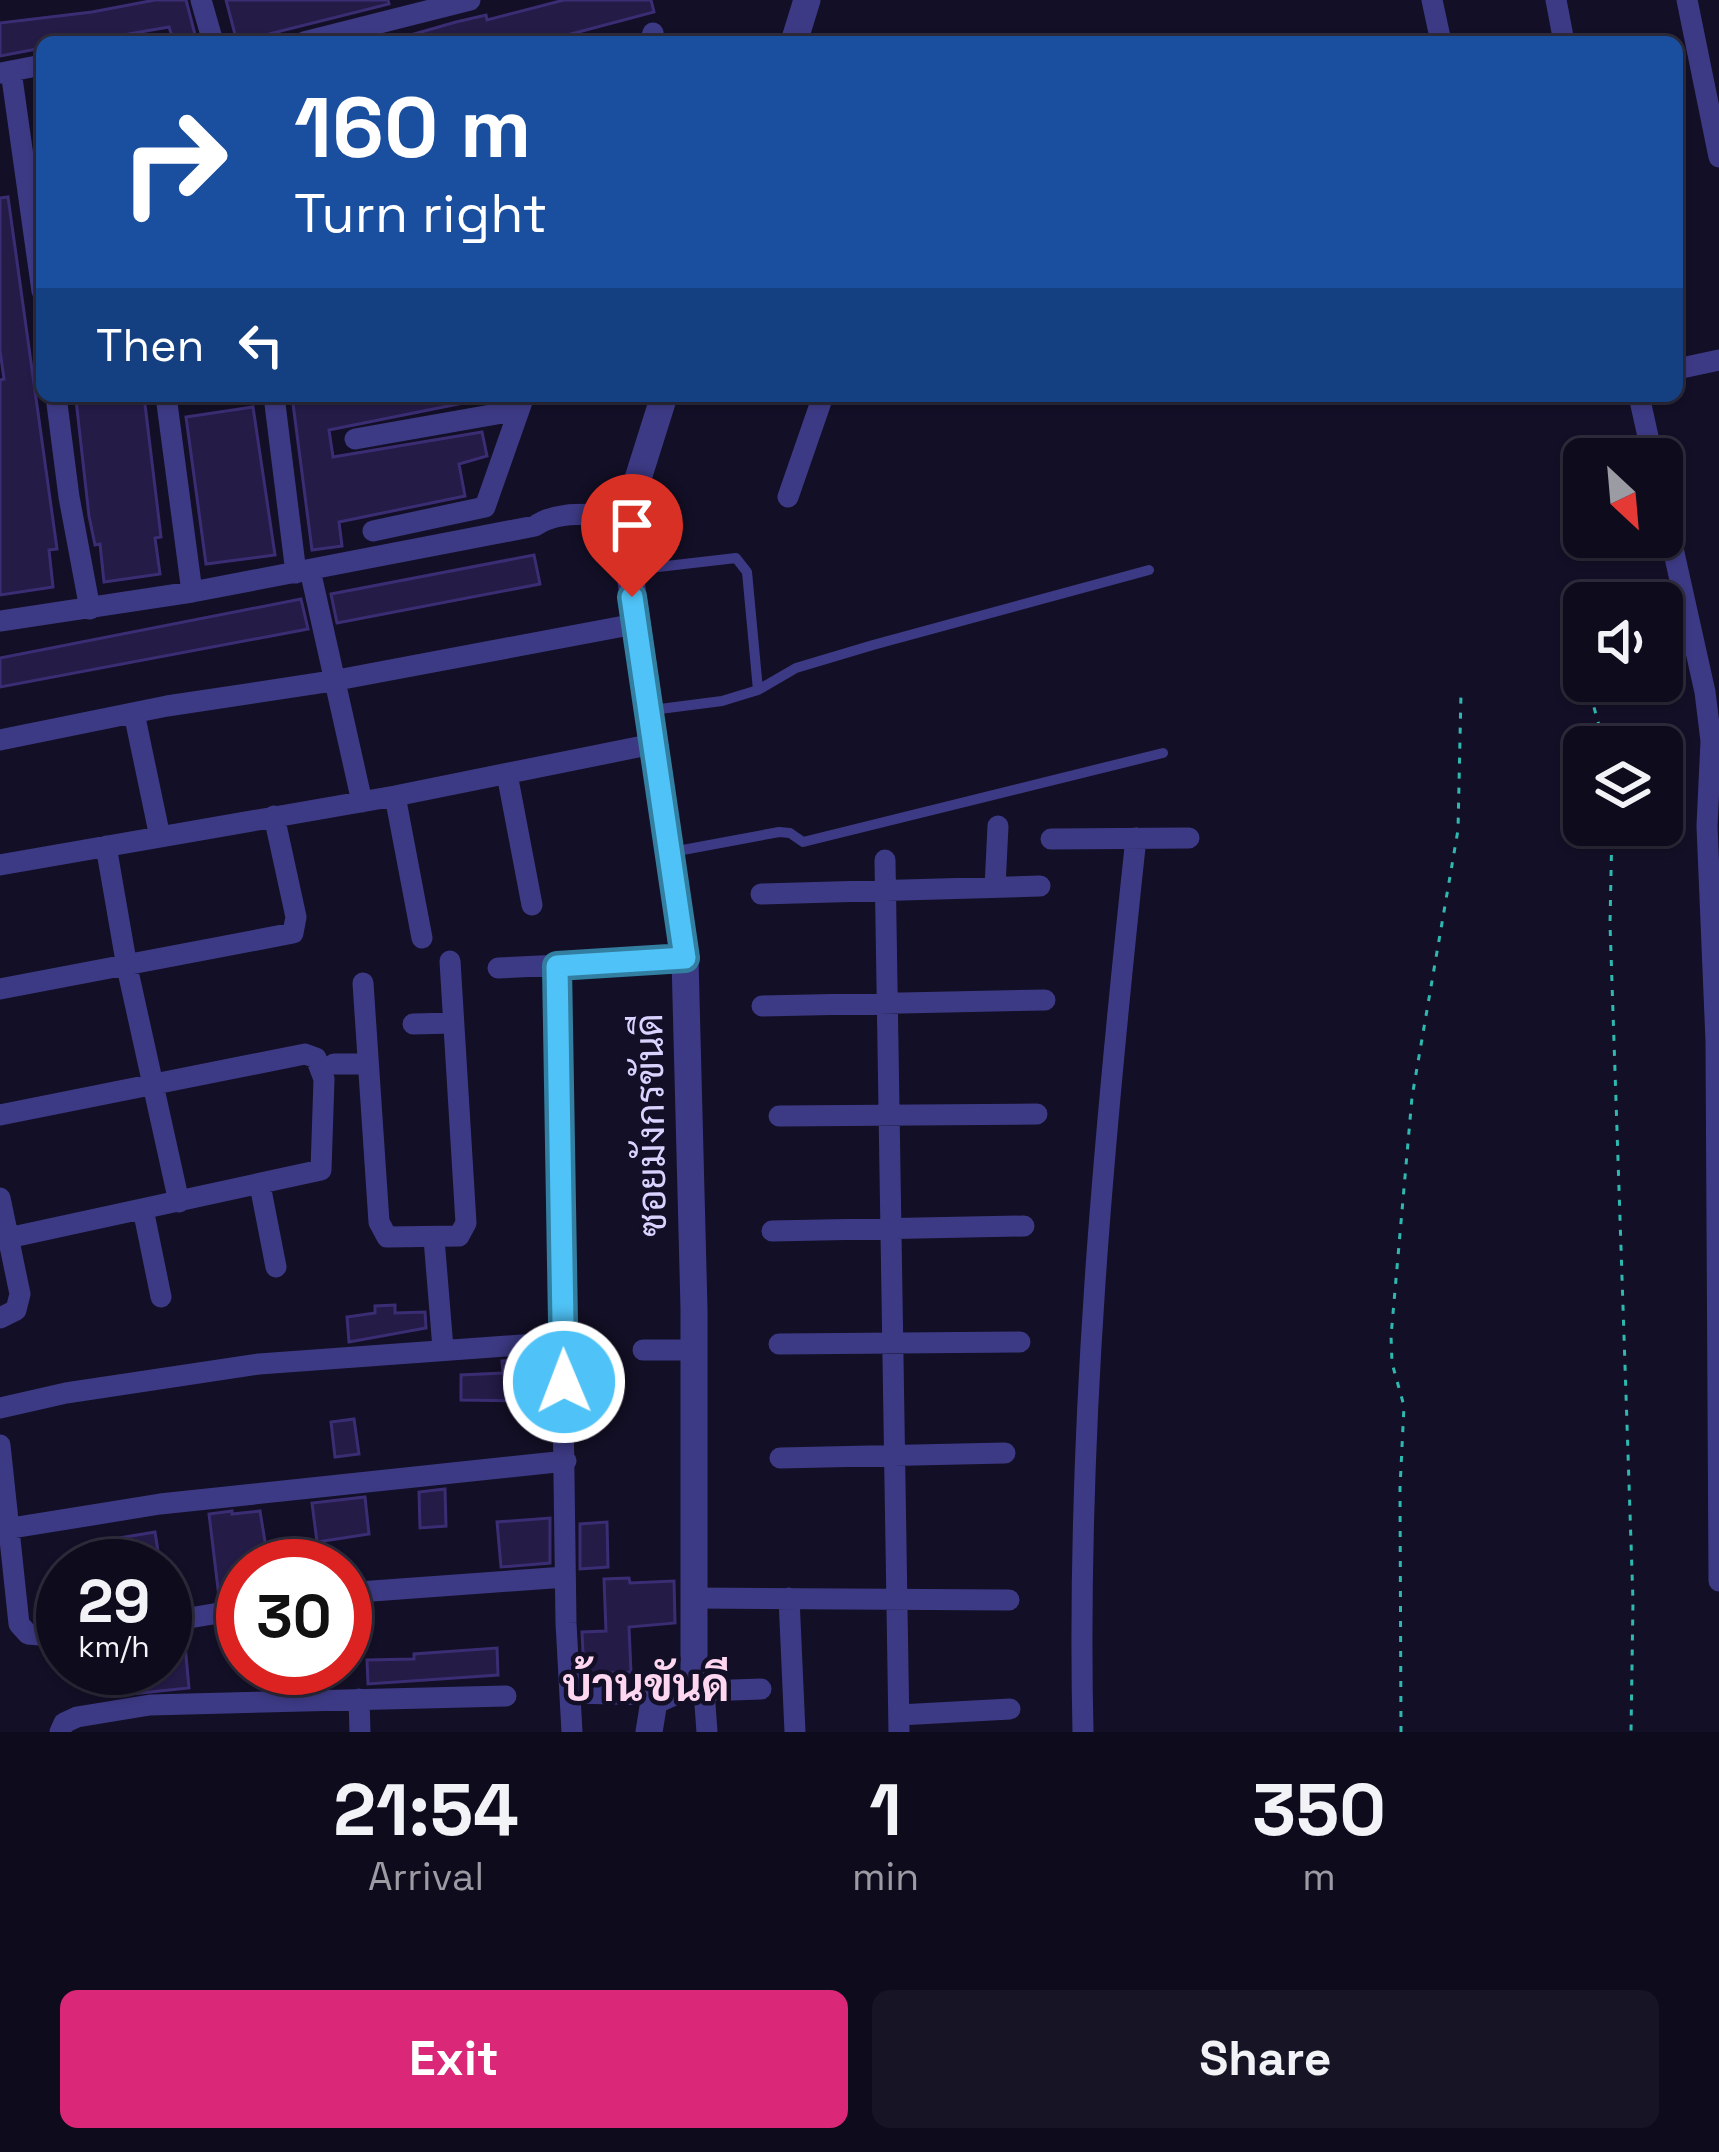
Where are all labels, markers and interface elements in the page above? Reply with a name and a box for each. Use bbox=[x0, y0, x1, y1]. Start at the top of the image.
text: 160 m bbox=[294, 74, 531, 182]
icon: right bbox=[96, 84, 252, 240]
text: Turn right bbox=[294, 179, 547, 248]
icon: left bbox=[228, 312, 294, 378]
text: Then bbox=[96, 317, 204, 374]
north arrow bbox=[1563, 438, 1683, 558]
map controls bbox=[1563, 438, 1683, 846]
pin bbox=[581, 474, 683, 597]
icon: arrive bbox=[599, 492, 665, 558]
button: sound bbox=[1563, 582, 1683, 702]
button: layers bbox=[1563, 726, 1683, 846]
street label: ซอยมังกรขันดี bbox=[624, 1013, 677, 1237]
position arrow bbox=[501, 1319, 627, 1445]
speed limit sign: 30 bbox=[216, 1539, 372, 1695]
text: 29 bbox=[78, 1563, 150, 1640]
text: km/h bbox=[78, 1627, 150, 1666]
district label: บ้านขันดี bbox=[563, 1656, 729, 1714]
text: 21:54 bbox=[333, 1764, 519, 1856]
text: 1 bbox=[869, 1764, 902, 1856]
text: 350 bbox=[1252, 1764, 1386, 1856]
text: Arrival bbox=[368, 1852, 484, 1901]
text: min bbox=[852, 1852, 919, 1901]
text: m bbox=[1302, 1852, 1336, 1901]
button: Exit bbox=[60, 1990, 848, 2128]
button: Share bbox=[872, 1990, 1659, 2128]

